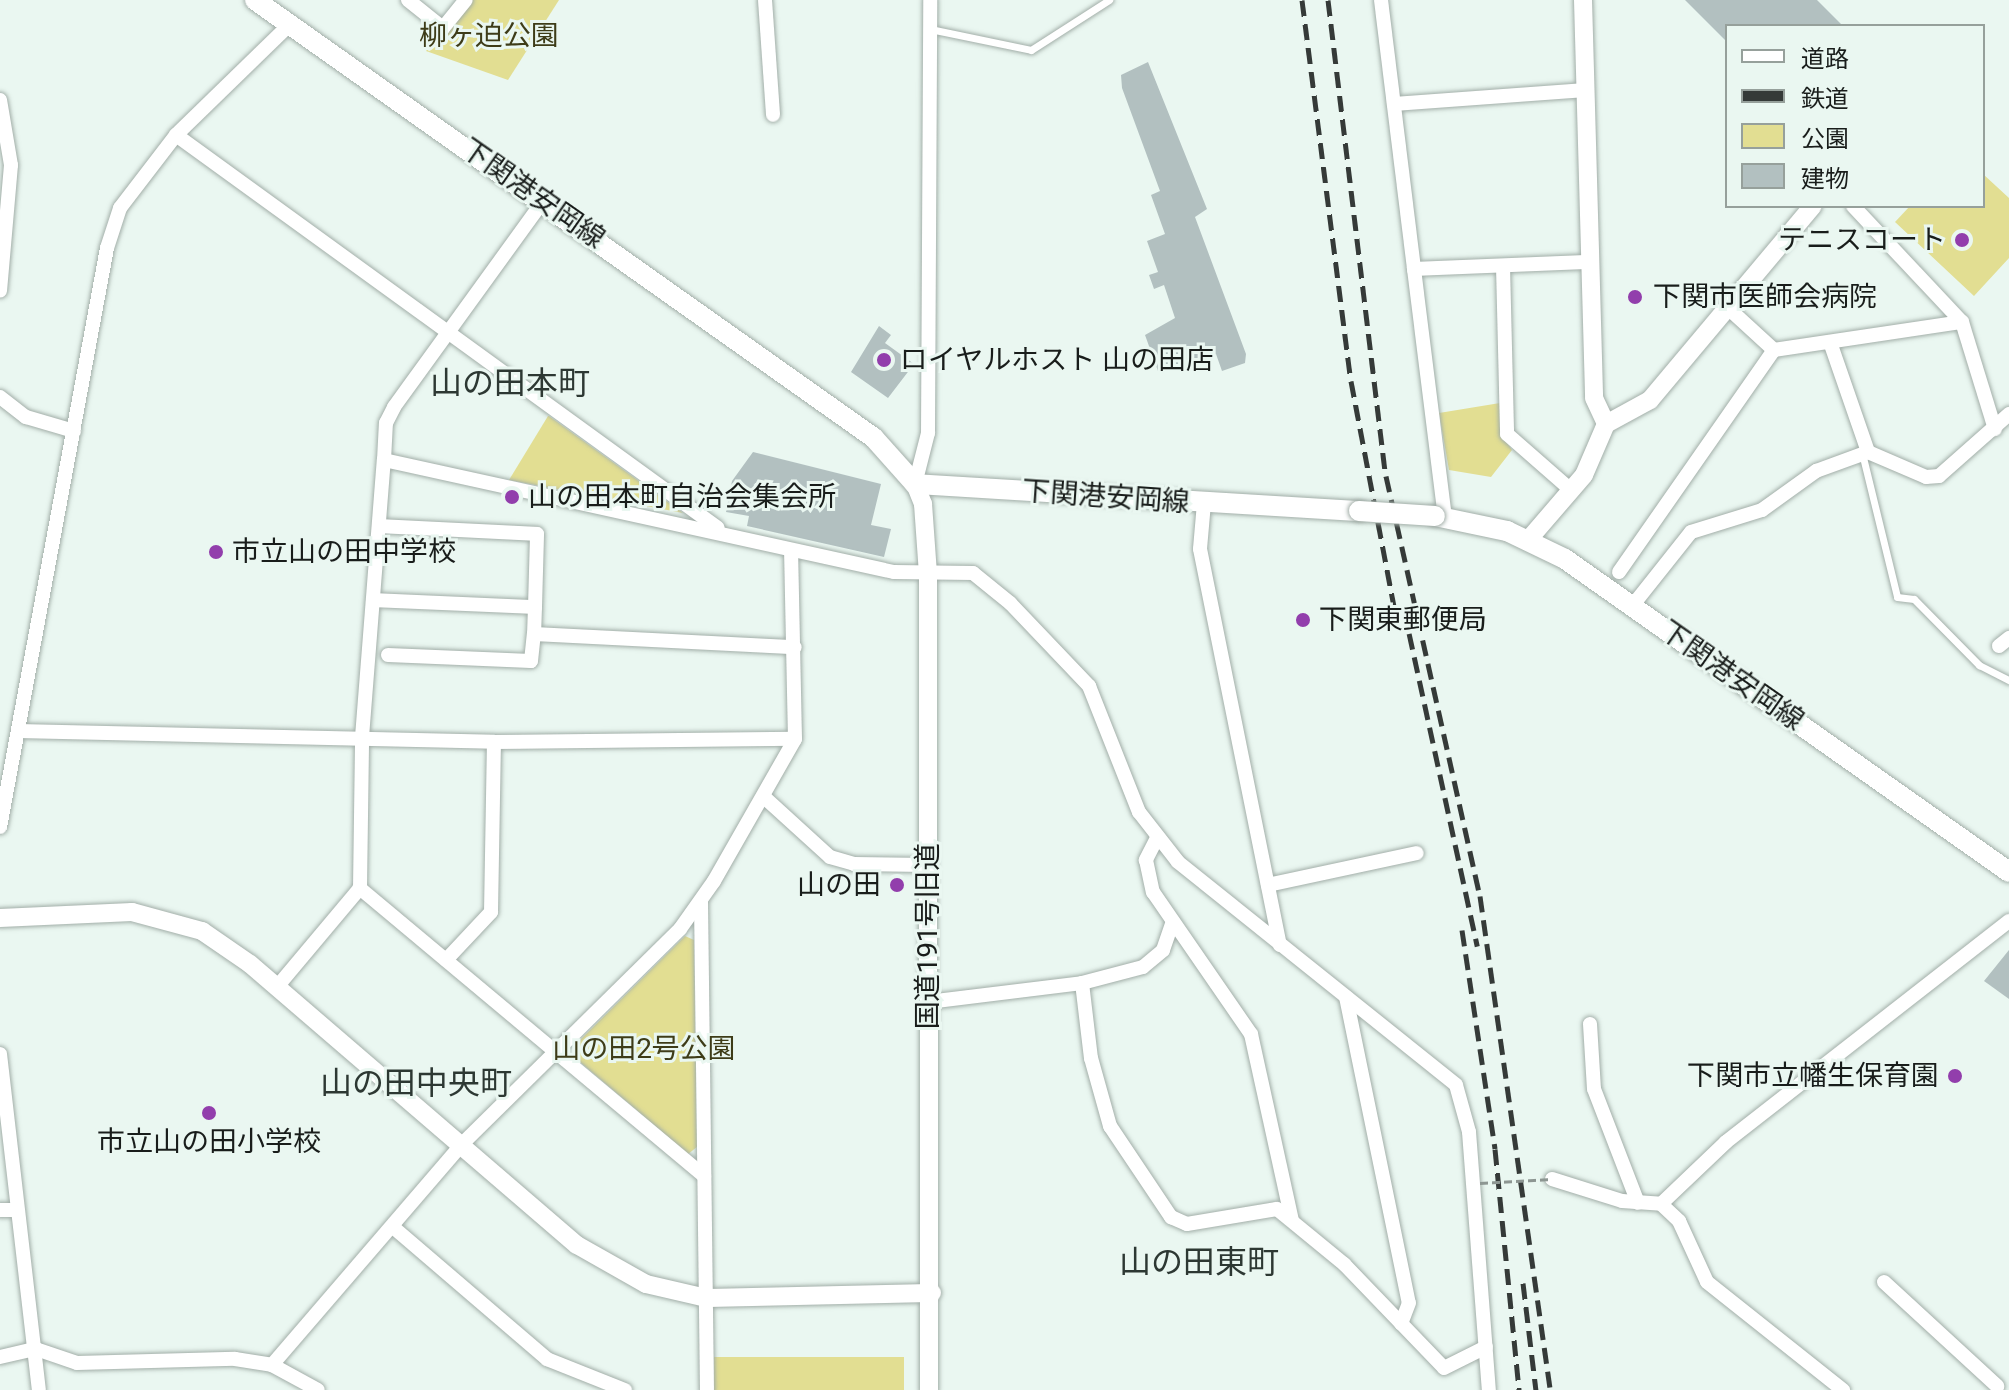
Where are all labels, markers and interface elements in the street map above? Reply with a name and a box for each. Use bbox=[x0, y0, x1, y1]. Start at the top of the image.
park label: 柳ヶ迫公園 bbox=[419, 19, 559, 53]
legend bbox=[1725, 24, 1985, 208]
text: 道路 bbox=[1801, 45, 1849, 73]
text: 鉄道 bbox=[1801, 85, 1849, 113]
text: 公園 bbox=[1801, 125, 1849, 153]
street label: 下関港安岡線 bbox=[455, 132, 611, 256]
text: 建物 bbox=[1801, 165, 1849, 193]
place label: テニスコート bbox=[1778, 223, 1946, 257]
marker: テニスコート bbox=[1953, 231, 1971, 249]
place label: 下関市医師会病院 bbox=[1653, 280, 1877, 314]
marker: 下関市医師会病院 bbox=[1624, 286, 1646, 308]
place label: ロイヤルホスト 山の田店 bbox=[900, 343, 1215, 377]
marker: ロイヤルホスト 山の田店 bbox=[875, 351, 893, 369]
district label: 山の田本町 bbox=[430, 364, 590, 402]
street label: 下関港安岡線 bbox=[1021, 474, 1191, 520]
place label: 山の田本町自治会集会所 bbox=[528, 480, 836, 514]
marker: 山の田本町自治会集会所 bbox=[503, 488, 521, 506]
place label: 市立山の田中学校 bbox=[232, 535, 456, 569]
marker: 市立山の田中学校 bbox=[207, 543, 225, 561]
place label: 下関東郵便局 bbox=[1319, 603, 1487, 637]
marker: 下関東郵便局 bbox=[1294, 611, 1312, 629]
street label: 下関港安岡線 bbox=[1654, 614, 1810, 738]
street label: 国道191号旧道 bbox=[911, 842, 945, 1030]
place label: 山の田 bbox=[797, 868, 881, 902]
marker: 山の田 bbox=[888, 876, 906, 894]
park label: 山の田2号公園 bbox=[552, 1032, 736, 1066]
place label: 下関市立幡生保育園 bbox=[1687, 1059, 1939, 1093]
district label: 山の田中央町 bbox=[320, 1064, 512, 1102]
marker: 下関市立幡生保育園 bbox=[1946, 1067, 1964, 1085]
marker: 市立山の田小学校 bbox=[200, 1104, 218, 1122]
place label: 市立山の田小学校 bbox=[97, 1125, 321, 1159]
district label: 山の田東町 bbox=[1119, 1243, 1279, 1281]

